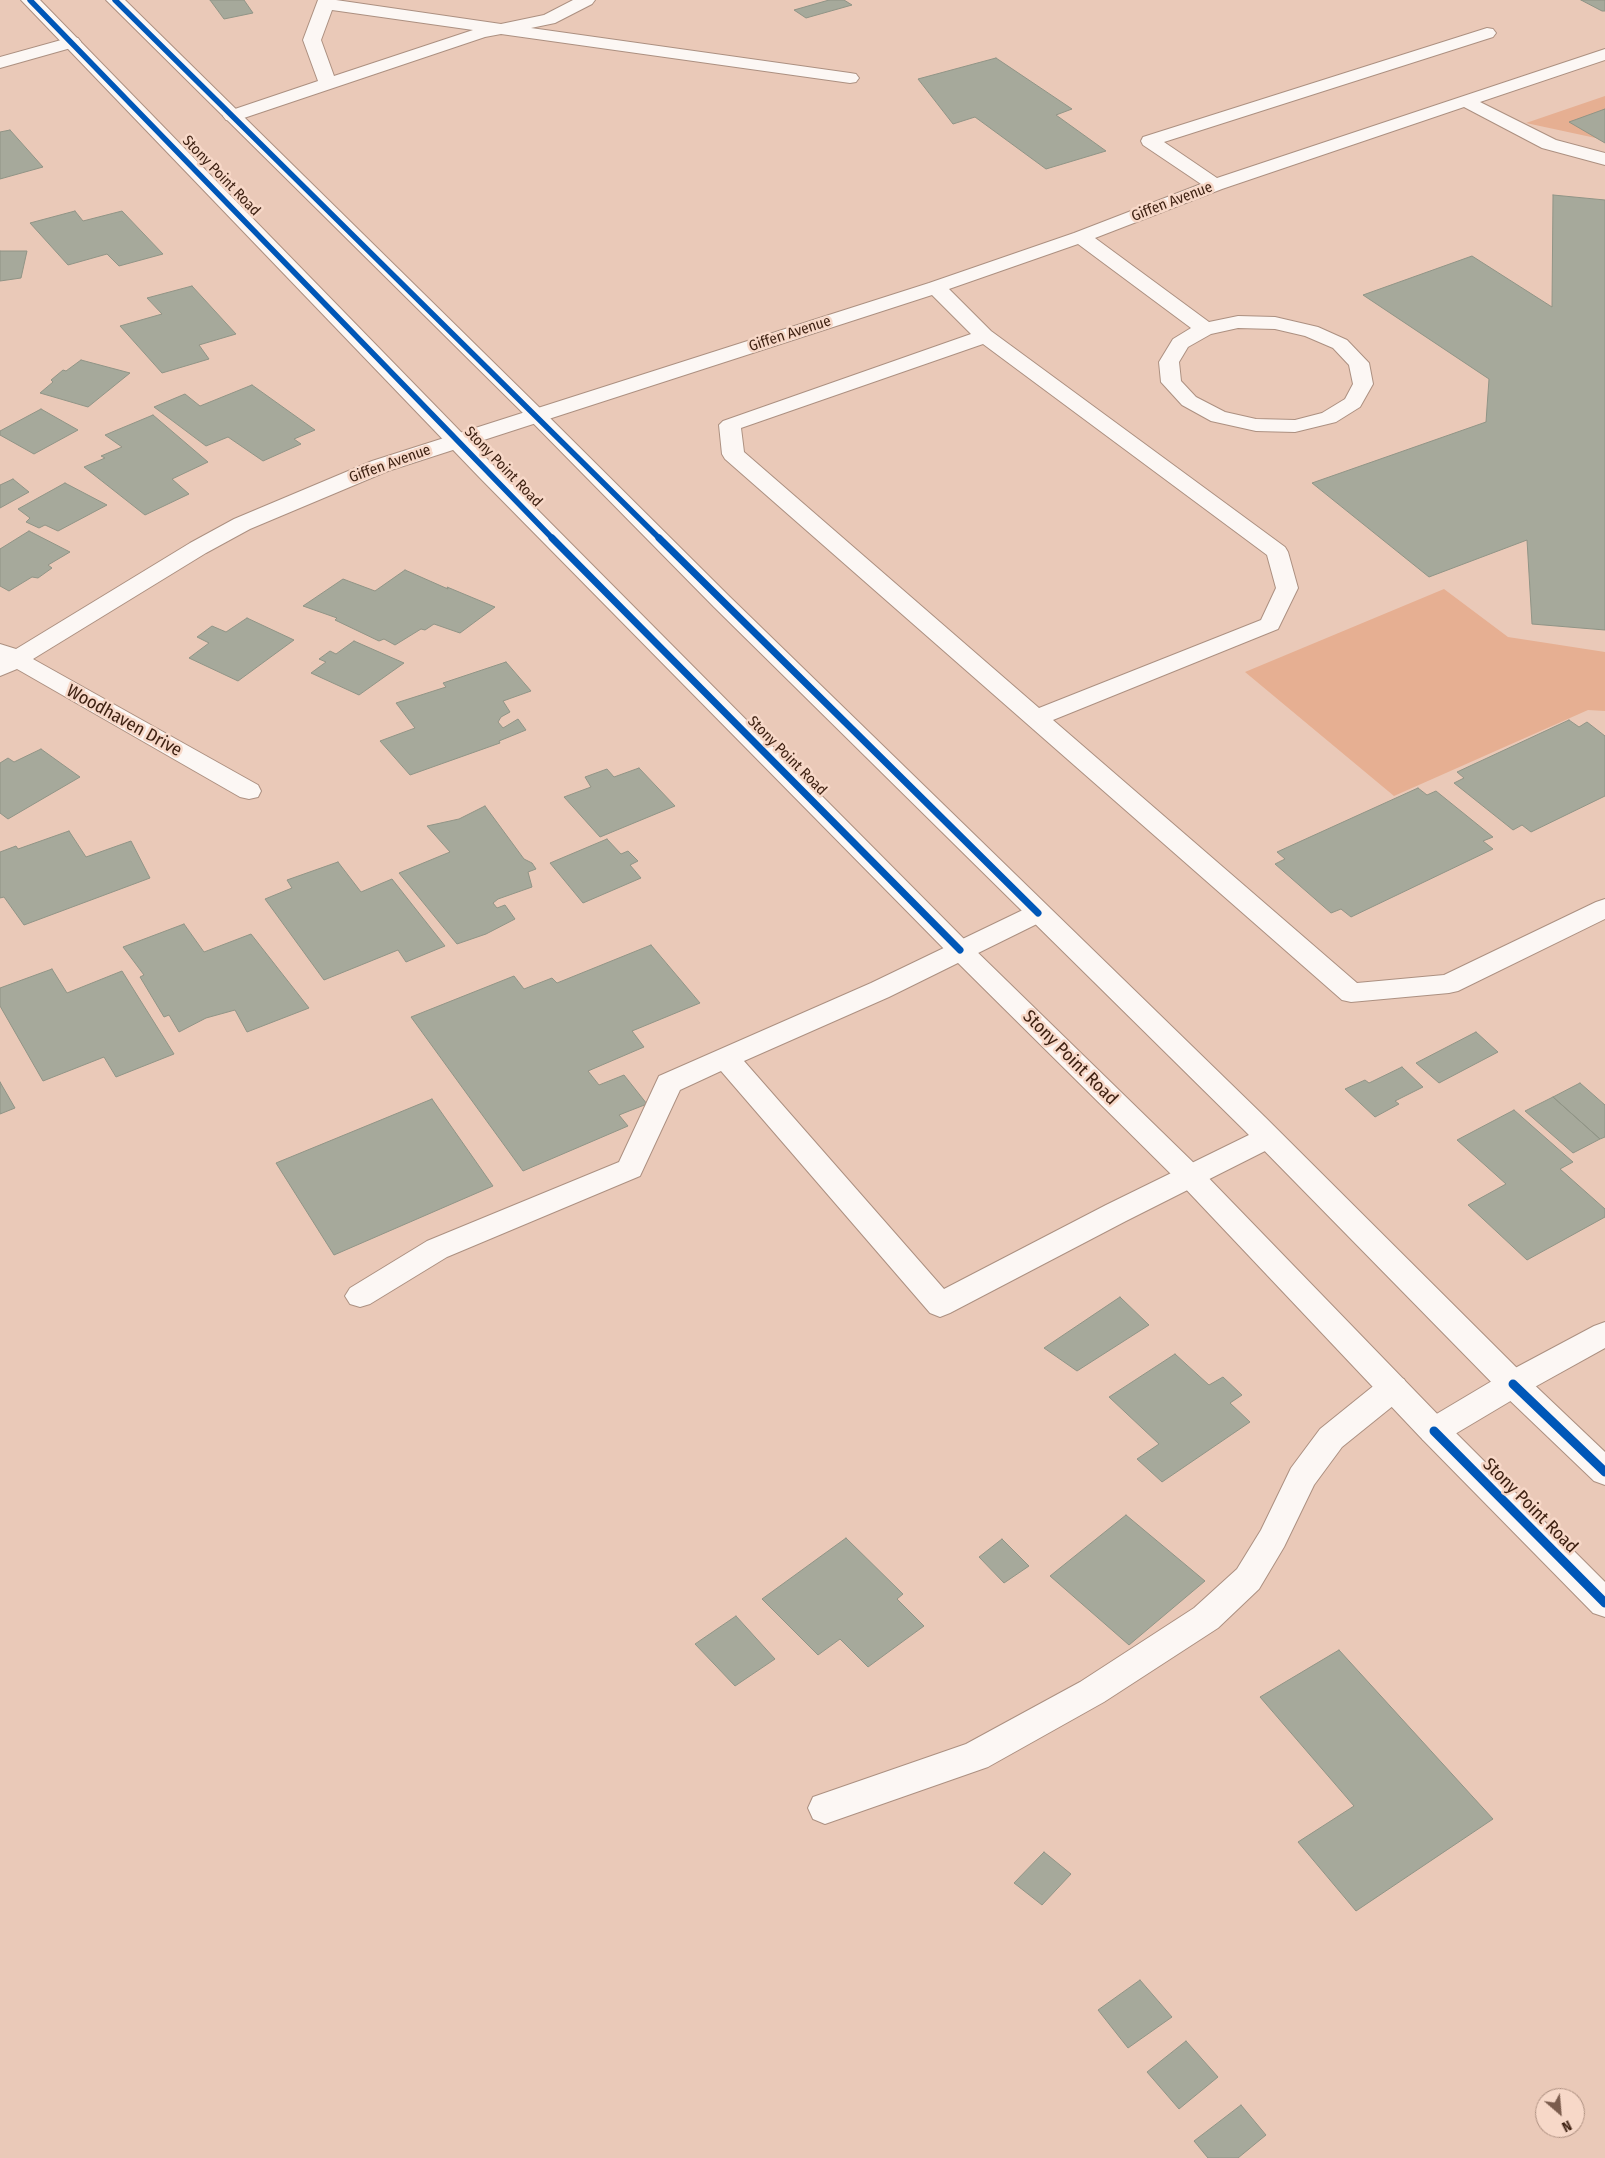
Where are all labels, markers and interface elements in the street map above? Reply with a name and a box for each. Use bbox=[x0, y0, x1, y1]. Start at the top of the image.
street label: Stony Point Road bbox=[178, 132, 264, 220]
street label: Giffen Avenue bbox=[1129, 178, 1215, 226]
street label: Giffen Avenue bbox=[747, 312, 833, 356]
street label: Stony Point Road bbox=[460, 423, 546, 511]
street label: Giffen Avenue bbox=[347, 441, 433, 487]
street label: Woodhaven Drive bbox=[63, 680, 185, 762]
street label: Stony Point Road bbox=[744, 713, 830, 799]
street label: Stony Point Road bbox=[1018, 1006, 1122, 1110]
street label: Stony Point Road bbox=[1478, 1454, 1582, 1558]
north arrow bbox=[1535, 2088, 1585, 2138]
text: N bbox=[1559, 2116, 1574, 2135]

